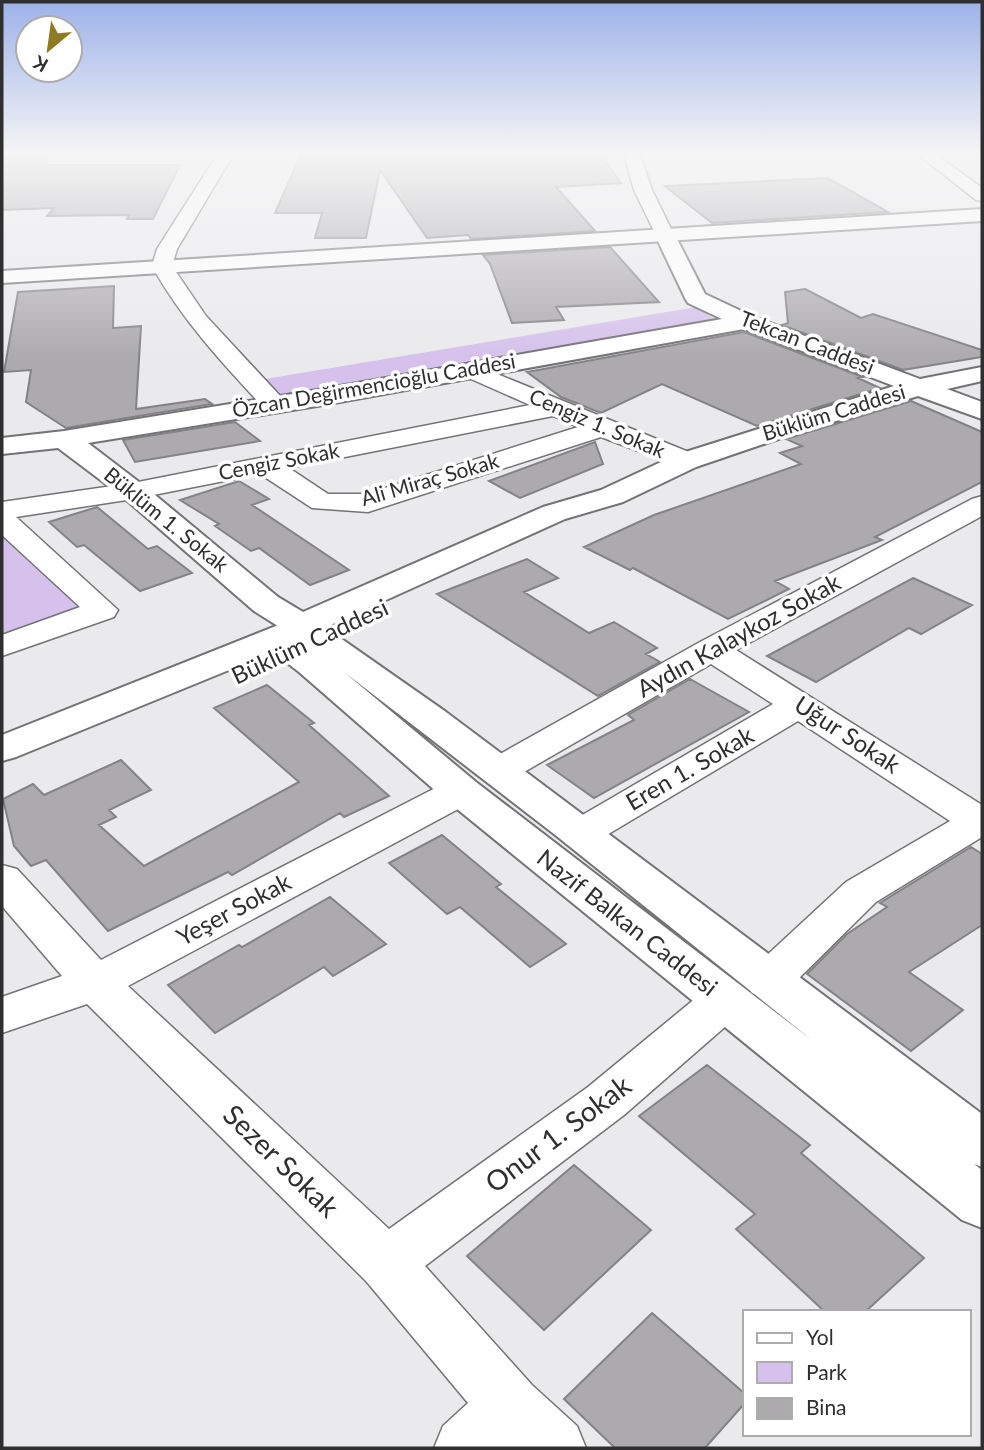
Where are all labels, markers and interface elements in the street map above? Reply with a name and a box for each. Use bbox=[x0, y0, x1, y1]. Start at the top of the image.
north arrow bbox=[14, 14, 84, 84]
text: K bbox=[28, 51, 52, 78]
street label: Tekcan Caddesi bbox=[737, 305, 878, 379]
street label: Özcan Değirmencioğlu Caddesi bbox=[230, 347, 517, 422]
street label: Büklüm Caddesi bbox=[759, 378, 908, 445]
street label: Cengiz 1. Sokak bbox=[526, 383, 669, 463]
street label: Cengiz Sokak bbox=[216, 437, 342, 484]
street label: Ali Miraç Sokak bbox=[358, 447, 502, 510]
street label: Büklüm 1. Sokak bbox=[100, 461, 234, 577]
street label: Aydın Kalaykoz Sokak bbox=[631, 566, 846, 703]
street label: Büklüm Caddesi bbox=[226, 592, 392, 690]
street label: Uğur Sokak bbox=[790, 689, 907, 779]
street label: Eren 1. Sokak bbox=[620, 719, 759, 816]
street label: Nazif Balkan Caddesi bbox=[532, 842, 724, 1001]
street label: Yeşer Sokak bbox=[171, 866, 296, 951]
street label: Onur 1. Sokak bbox=[478, 1067, 638, 1199]
street label: Sezer Sokak bbox=[217, 1097, 347, 1224]
legend bbox=[743, 1310, 970, 1436]
text: Yol bbox=[806, 1324, 834, 1349]
text: Park bbox=[806, 1359, 847, 1384]
text: Bina bbox=[806, 1394, 847, 1419]

